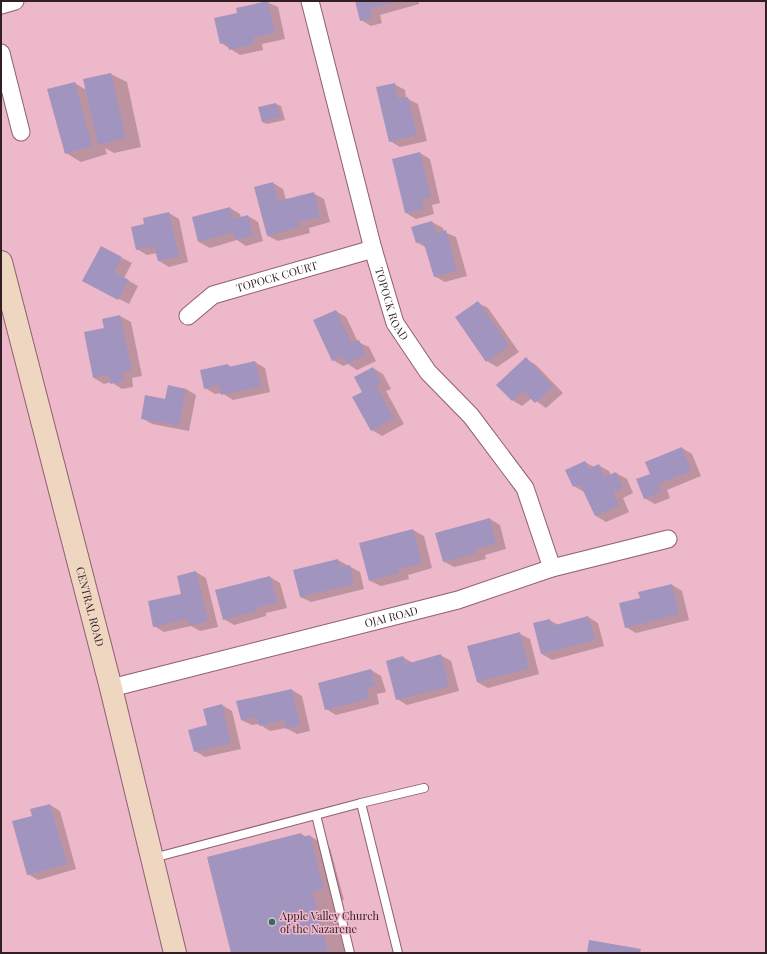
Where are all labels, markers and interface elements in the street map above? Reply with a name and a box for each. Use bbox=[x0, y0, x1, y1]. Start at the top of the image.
street label: TOPOCK COURT bbox=[234, 257, 319, 295]
street label: TOPOCK ROAD bbox=[372, 266, 412, 343]
street label: CENTRAL ROAD bbox=[73, 565, 108, 648]
street label: OJAI ROAD bbox=[363, 602, 419, 630]
place label: Apple Valley Church of the Nazarene bbox=[279, 908, 379, 936]
marker: Apple Valley Church of the Nazarene bbox=[267, 917, 277, 927]

